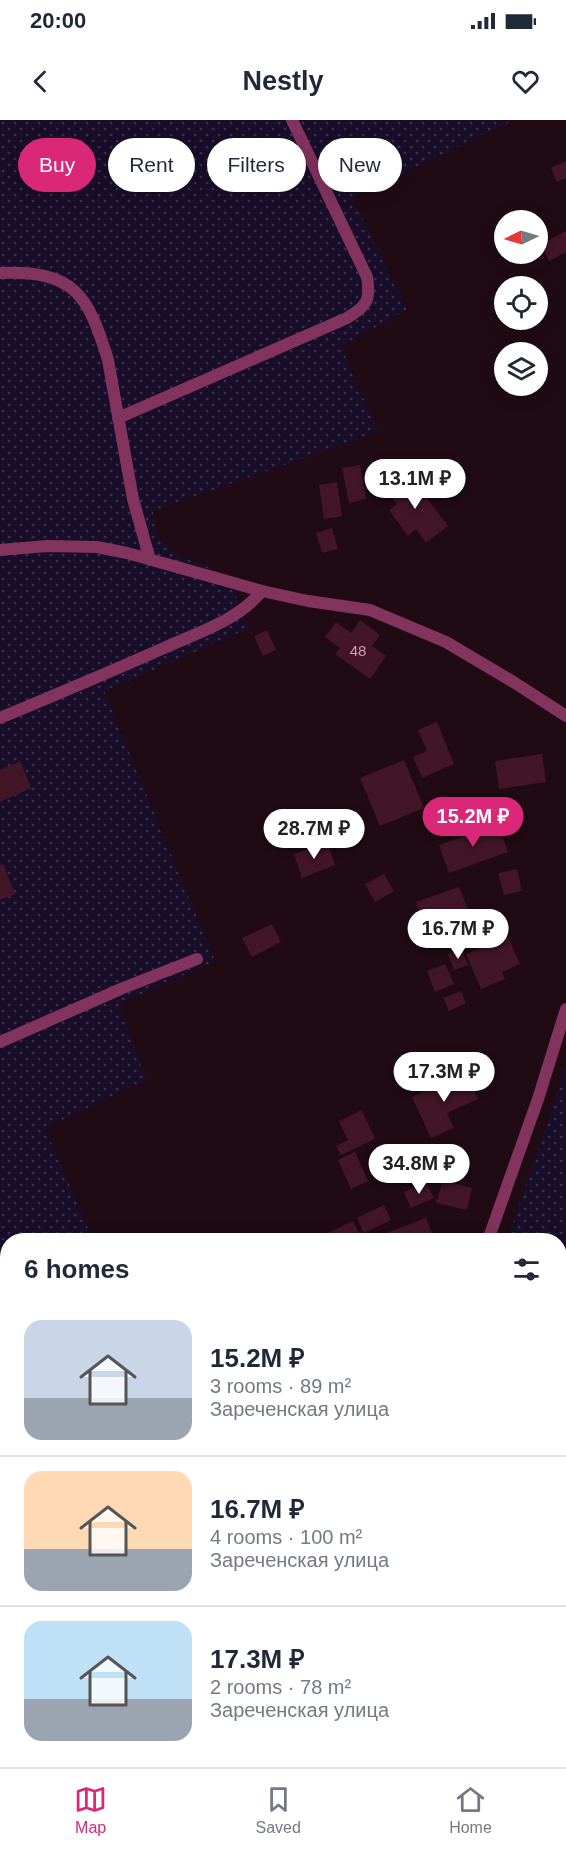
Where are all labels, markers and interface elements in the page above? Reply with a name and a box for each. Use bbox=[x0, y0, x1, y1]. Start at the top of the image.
text: 20:00 bbox=[30, 8, 86, 33]
icon: back bbox=[24, 65, 57, 98]
icon: heart bbox=[509, 65, 542, 98]
text: Nestly bbox=[242, 66, 324, 96]
chip: Buy bbox=[18, 138, 96, 192]
chip: Rent bbox=[108, 138, 195, 192]
chip: Filters bbox=[207, 138, 306, 192]
chip: New bbox=[318, 138, 402, 192]
north arrow bbox=[494, 210, 548, 264]
map controls bbox=[494, 210, 548, 396]
button: locate bbox=[494, 276, 548, 330]
button: layers bbox=[494, 342, 548, 396]
pin: 13.1M ₽ bbox=[360, 459, 470, 510]
text: 13.1M ₽ bbox=[379, 467, 451, 489]
house number: 48 bbox=[350, 642, 366, 659]
pin: 15.2M ₽ bbox=[418, 797, 528, 848]
text: 15.2M ₽ bbox=[437, 805, 509, 827]
pin: 28.7M ₽ bbox=[259, 809, 369, 860]
text: 28.7M ₽ bbox=[278, 817, 350, 839]
pin: 16.7M ₽ bbox=[403, 909, 513, 960]
text: 16.7M ₽ bbox=[422, 917, 494, 939]
pin: 17.3M ₽ bbox=[389, 1052, 499, 1103]
text: 17.3M ₽ bbox=[408, 1060, 480, 1082]
pin: 34.8M ₽ bbox=[364, 1144, 474, 1195]
text: 34.8M ₽ bbox=[383, 1152, 455, 1174]
icon: filters bbox=[510, 1253, 543, 1286]
text: 6 homes bbox=[24, 1254, 130, 1284]
text: 15.2M ₽ bbox=[210, 1343, 305, 1373]
icon: home bbox=[72, 1344, 144, 1416]
text: 3 rooms · 89 m² bbox=[210, 1375, 351, 1397]
text: Зареченская улица bbox=[210, 1398, 389, 1420]
text: 16.7M ₽ bbox=[210, 1494, 305, 1524]
icon: home bbox=[72, 1495, 144, 1567]
text: 4 rooms · 100 m² bbox=[210, 1526, 362, 1548]
text: Зареченская улица bbox=[210, 1549, 389, 1571]
text: 17.3M ₽ bbox=[210, 1644, 305, 1674]
icon: home bbox=[72, 1645, 144, 1717]
text: 2 rooms · 78 m² bbox=[210, 1676, 351, 1698]
text: Зареченская улица bbox=[210, 1699, 389, 1721]
tab: Map bbox=[74, 1783, 107, 1837]
tab: Saved bbox=[255, 1783, 301, 1837]
tab: Home bbox=[449, 1783, 492, 1837]

